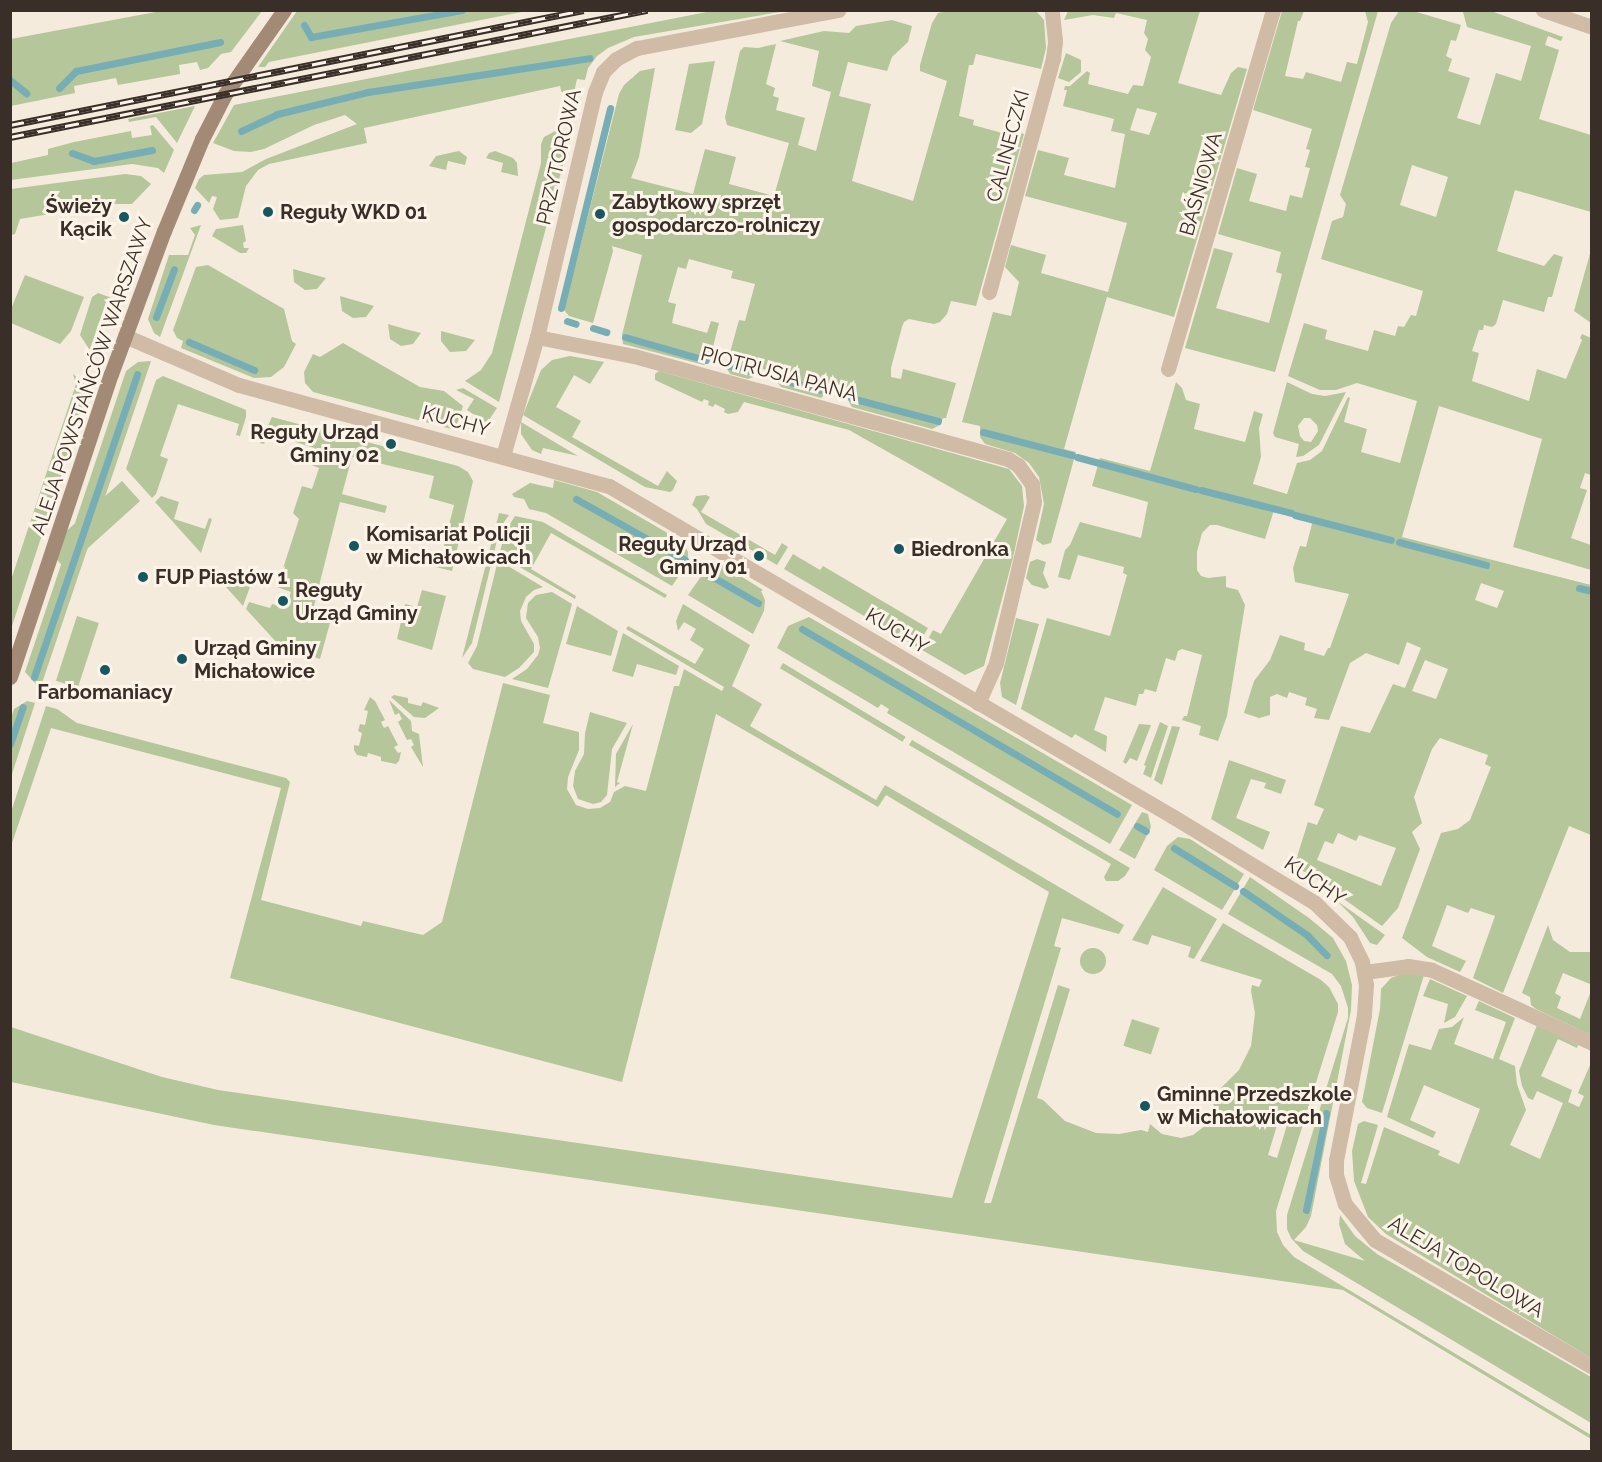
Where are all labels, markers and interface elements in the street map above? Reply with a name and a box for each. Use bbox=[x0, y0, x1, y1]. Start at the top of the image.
street label: PRZYTOROWA bbox=[532, 87, 586, 227]
street label: CALINECZKI bbox=[982, 87, 1034, 205]
street label: BAŚNIOWA bbox=[1175, 129, 1227, 239]
place label: Zabytkowy sprzęt gospodarczo-rolniczy bbox=[612, 190, 820, 237]
place label: Świeży Kącik bbox=[45, 194, 112, 241]
place label: Reguły WKD 01 bbox=[280, 200, 428, 224]
marker: Reguły WKD 01 bbox=[261, 205, 275, 219]
marker: Zabytkowy sprzęt gospodarczo-rolniczy bbox=[593, 207, 607, 221]
marker: Świeży Kącik bbox=[117, 210, 131, 224]
street label: ALEJA POWSTAŃCÓW WARSZAWY bbox=[26, 213, 158, 539]
street label: PIOTRUSIA PANA bbox=[698, 341, 860, 407]
street label: KUCHY bbox=[419, 400, 493, 442]
place label: Reguły Urząd Gminy 02 bbox=[250, 420, 379, 467]
marker: Reguły Urząd Gminy 02 bbox=[384, 437, 398, 451]
place label: Komisariat Policji w Michałowicach bbox=[366, 522, 531, 569]
place label: Reguły Urząd Gminy 01 bbox=[618, 532, 747, 579]
place label: Biedronka bbox=[911, 537, 1009, 561]
marker: Komisariat Policji w Michałowicach bbox=[347, 539, 361, 553]
marker: Biedronka bbox=[892, 542, 906, 556]
marker: Reguły Urząd Gminy 01 bbox=[752, 549, 766, 563]
place label: FUP Piastów 1 bbox=[155, 565, 288, 589]
marker: FUP Piastów 1 bbox=[136, 570, 150, 584]
place label: Reguły Urząd Gminy bbox=[295, 578, 418, 625]
marker: Reguły Urząd Gminy bbox=[276, 594, 290, 608]
street label: KUCHY bbox=[861, 603, 933, 659]
place label: Urząd Gminy Michałowice bbox=[194, 636, 317, 683]
marker: Urząd Gminy Michałowice bbox=[175, 652, 189, 666]
marker: Farbomaniacy bbox=[98, 663, 112, 677]
place label: Farbomaniacy bbox=[37, 680, 173, 704]
street label: KUCHY bbox=[1280, 851, 1350, 911]
place label: Gminne Przedszkole w Michałowicach bbox=[1157, 1082, 1352, 1129]
marker: Gminne Przedszkole w Michałowicach bbox=[1138, 1099, 1152, 1113]
street label: ALEJA TOPOLOWA bbox=[1383, 1211, 1549, 1323]

